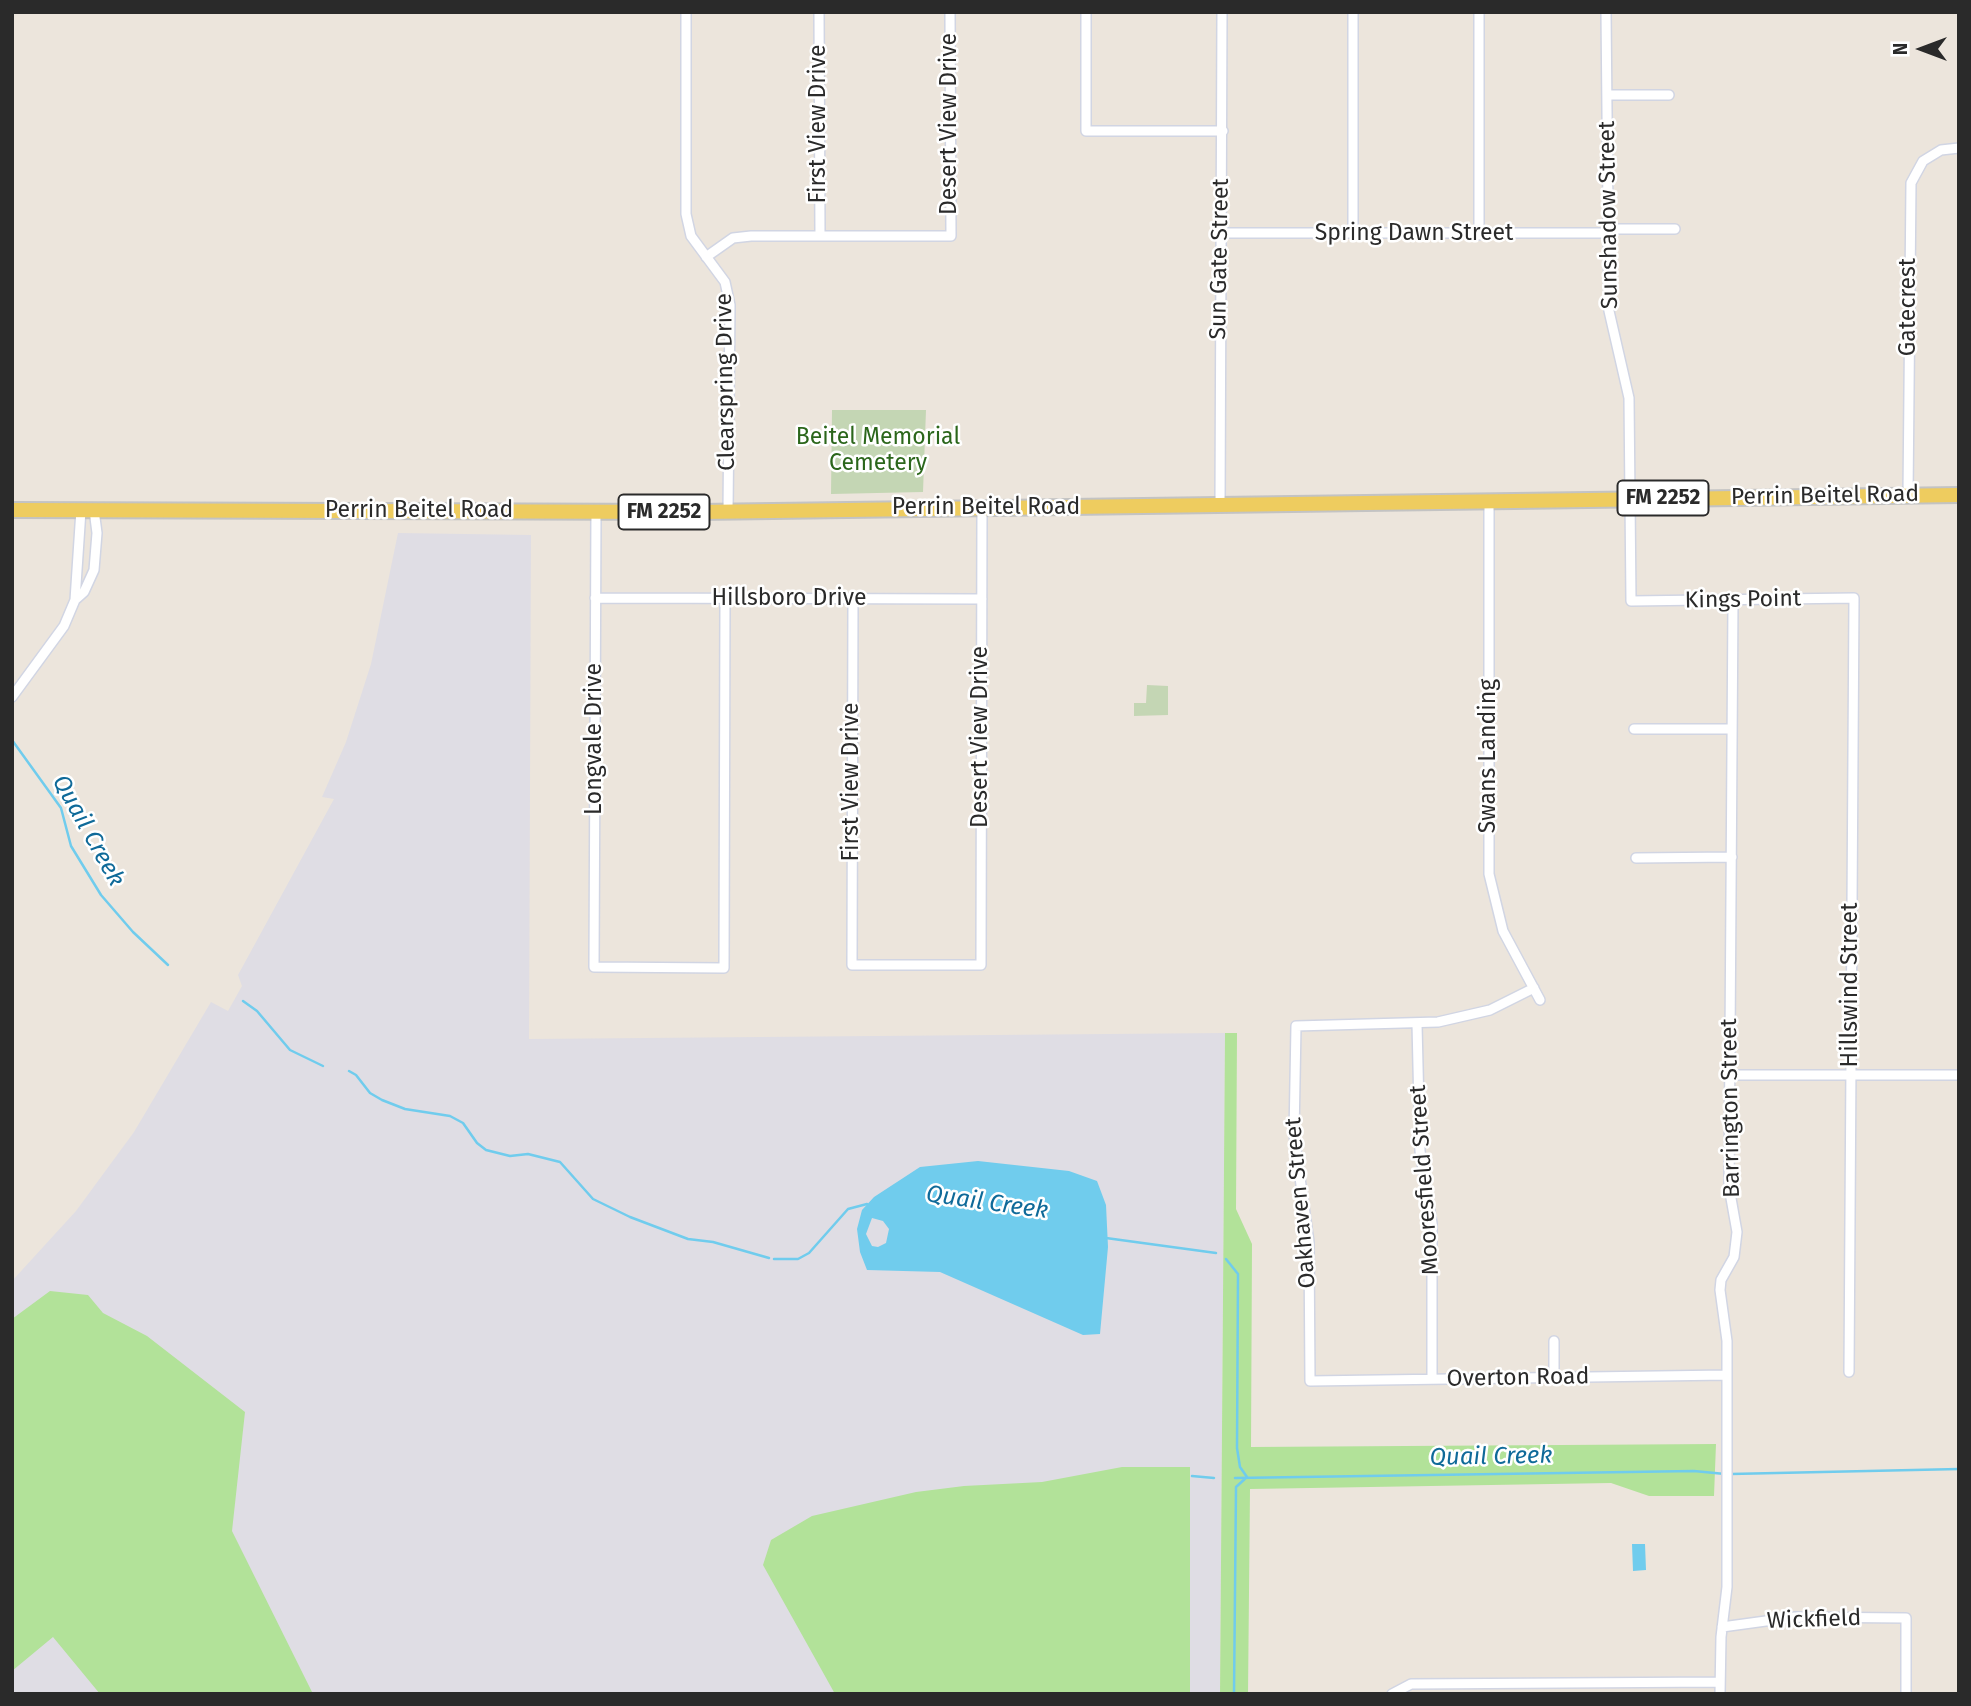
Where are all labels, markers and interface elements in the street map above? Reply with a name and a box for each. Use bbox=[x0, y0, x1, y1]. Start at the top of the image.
north arrow bbox=[1887, 14, 1957, 84]
street label: Desert View Drive bbox=[936, 33, 964, 215]
text: N bbox=[1889, 43, 1912, 55]
street label: First View Drive bbox=[805, 45, 833, 203]
street label: Sunshadow Street bbox=[1594, 121, 1624, 309]
street label: Sun Gate Street bbox=[1205, 178, 1235, 340]
street label: Spring Dawn Street bbox=[1315, 220, 1513, 248]
street label: Gatecrest bbox=[1895, 258, 1923, 356]
street label: Clearspring Drive bbox=[711, 293, 741, 471]
park label: Beitel Memorial Cemetery bbox=[796, 424, 960, 478]
road number: FM 2252 bbox=[1618, 480, 1708, 516]
street label: Perrin Beitel Road bbox=[1731, 481, 1919, 511]
road number: FM 2252 bbox=[618, 494, 710, 530]
street label: Perrin Beitel Road bbox=[892, 494, 1080, 522]
street label: Perrin Beitel Road bbox=[325, 497, 513, 525]
street label: Hillsboro Drive bbox=[711, 585, 867, 613]
street label: Kings Point bbox=[1685, 585, 1801, 615]
street label: Desert View Drive bbox=[967, 646, 995, 828]
street label: Longvale Drive bbox=[581, 663, 609, 815]
street label: Swans Landing bbox=[1475, 679, 1503, 833]
street label: First View Drive bbox=[838, 703, 866, 861]
water label: Quail Creek bbox=[46, 770, 130, 892]
street label: Hillswind Street bbox=[1837, 903, 1865, 1067]
street label: Barrington Street bbox=[1716, 1018, 1746, 1198]
street label: Mooresfield Street bbox=[1405, 1084, 1445, 1276]
street label: Oakhaven Street bbox=[1280, 1116, 1322, 1290]
water label: Quail Creek bbox=[924, 1180, 1050, 1226]
street label: Overton Road bbox=[1446, 1363, 1590, 1393]
water label: Quail Creek bbox=[1429, 1442, 1553, 1472]
street label: Wickfield bbox=[1766, 1605, 1862, 1635]

